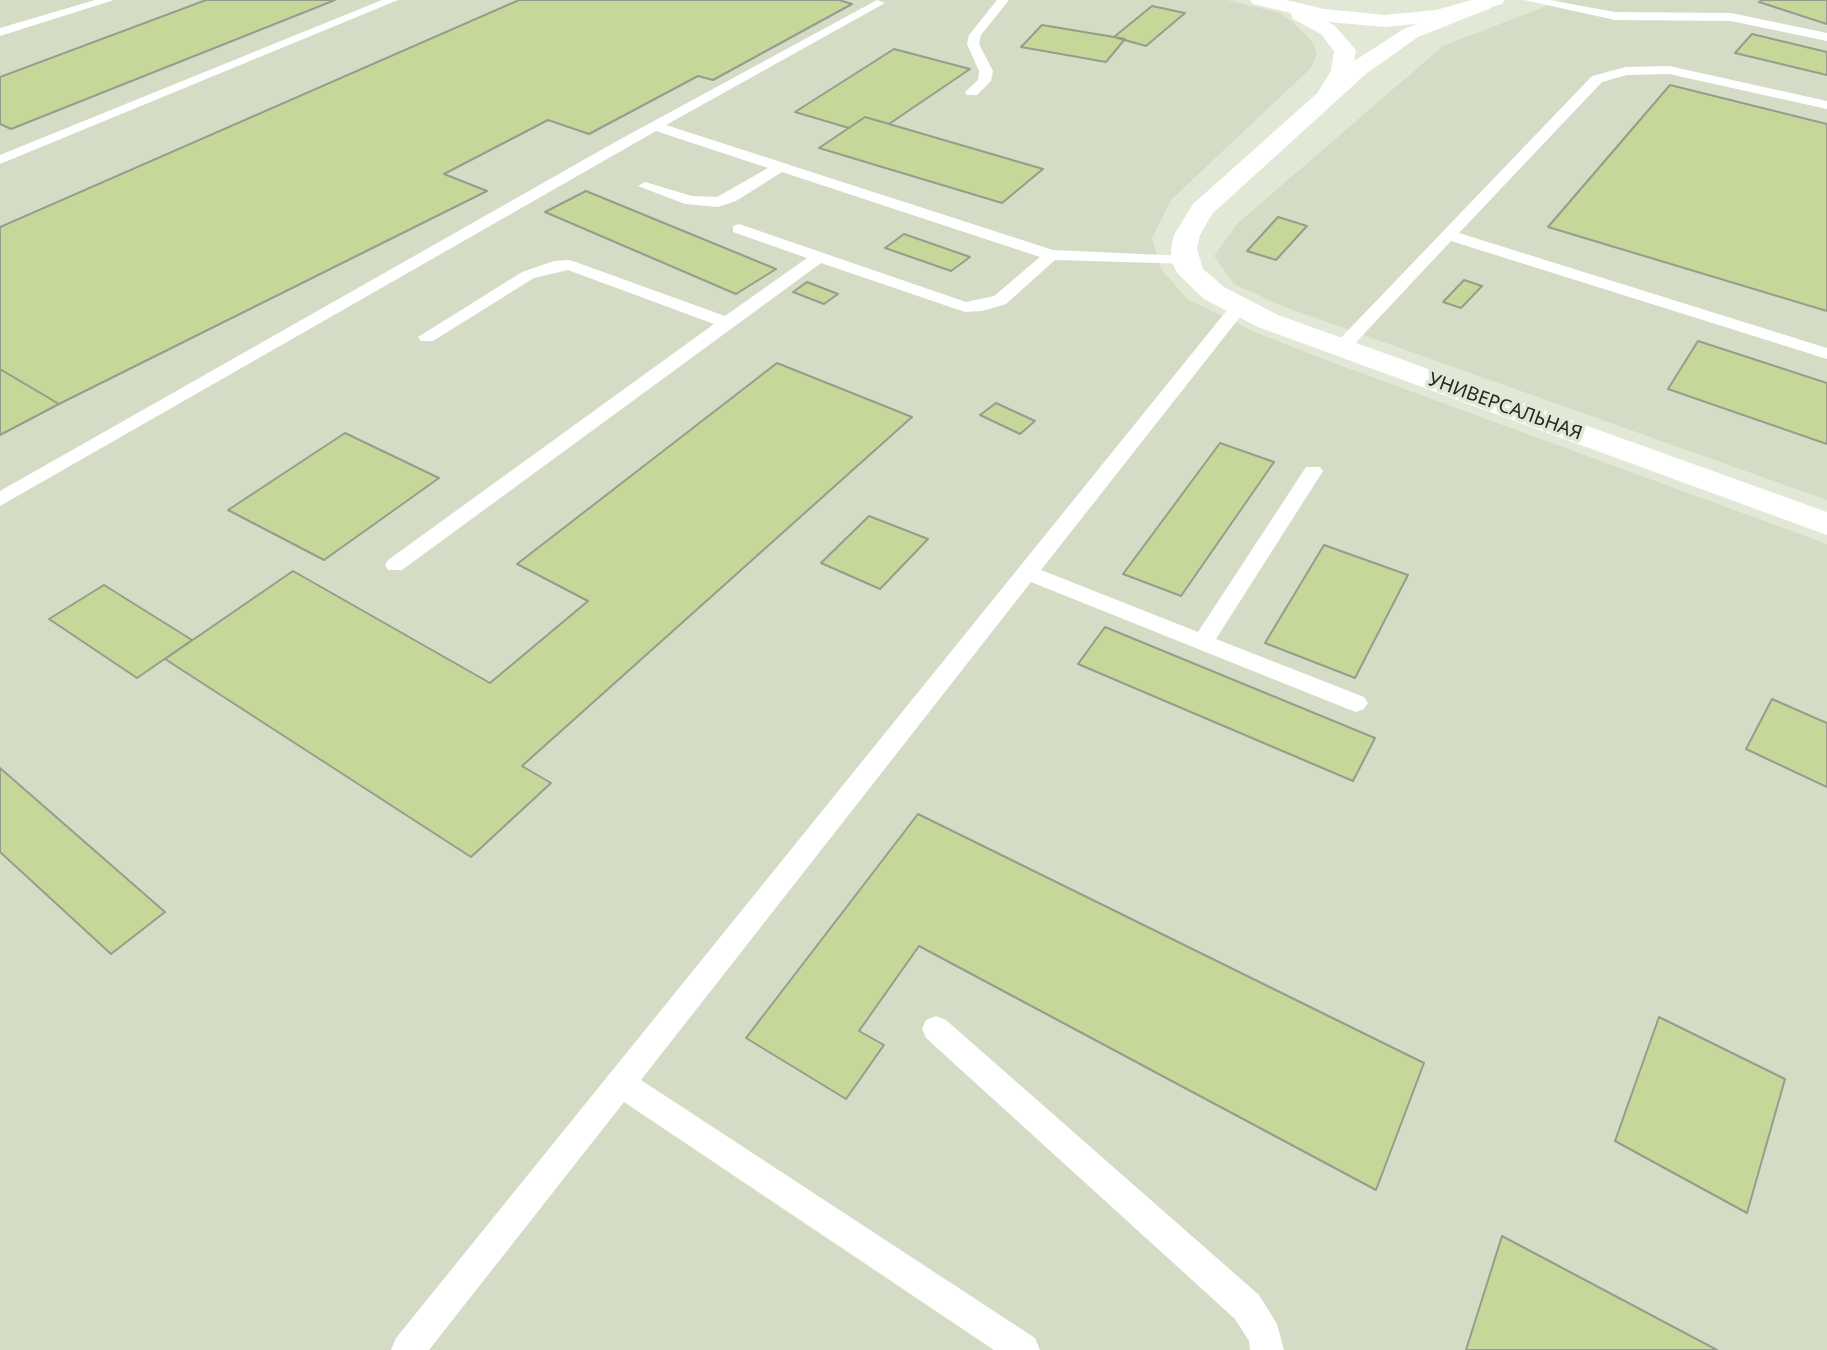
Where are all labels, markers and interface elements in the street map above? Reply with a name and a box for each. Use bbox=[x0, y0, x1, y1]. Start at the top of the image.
street label: УНИВЕРСАЛЬНАЯ bbox=[1425, 369, 1585, 445]

